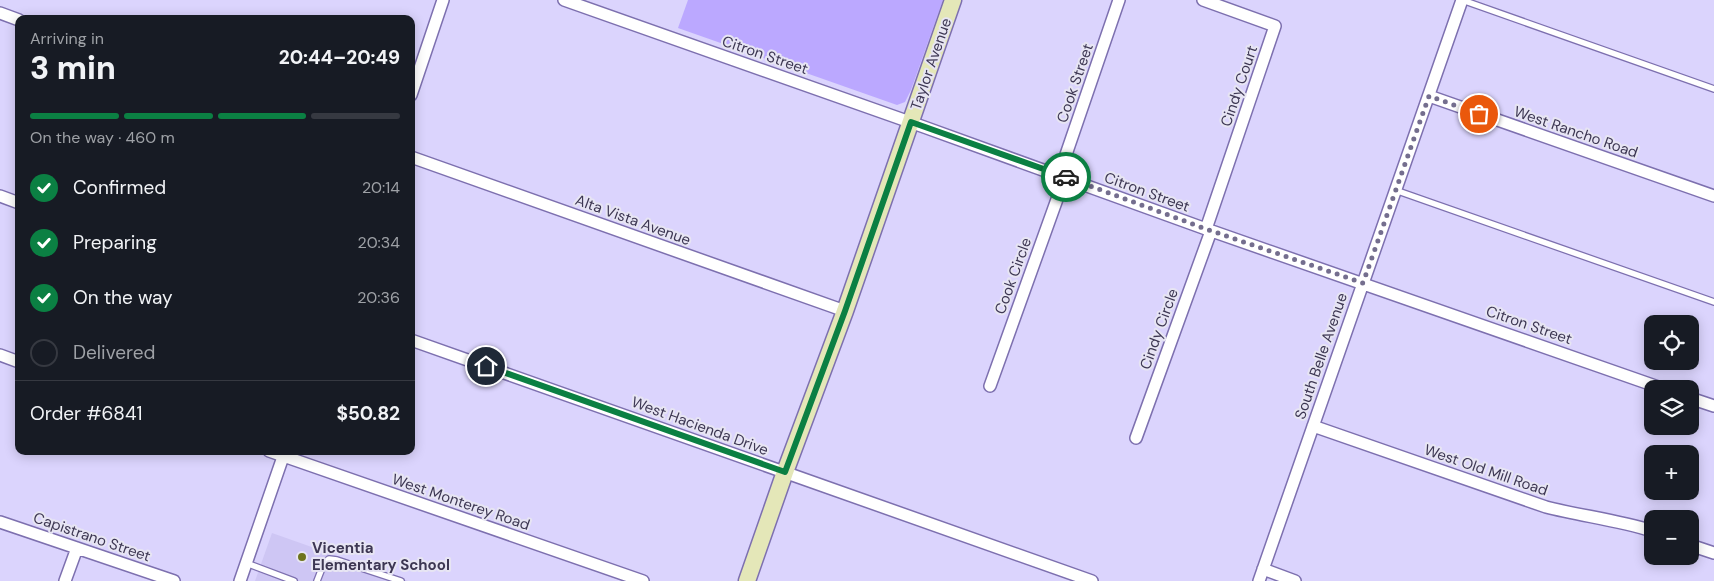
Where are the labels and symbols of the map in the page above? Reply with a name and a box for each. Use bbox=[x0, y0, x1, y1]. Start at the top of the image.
street label: Taylor Avenue bbox=[906, 15, 956, 113]
street label: Citron Street bbox=[719, 31, 811, 79]
street label: Cook Street bbox=[1052, 41, 1098, 125]
street label: Cindy Court bbox=[1216, 43, 1262, 129]
pin bbox=[1458, 93, 1500, 135]
street label: West Rancho Road bbox=[1511, 101, 1641, 163]
courier bbox=[1041, 152, 1091, 202]
street label: Citron Street bbox=[1102, 167, 1193, 217]
street label: Alta Vista Avenue bbox=[573, 190, 693, 250]
street label: Cook Circle bbox=[990, 235, 1036, 317]
street label: Cindy Circle bbox=[1135, 286, 1183, 372]
street label: South Belle Avenue bbox=[1290, 290, 1352, 422]
street label: Citron Street bbox=[1483, 301, 1575, 349]
pin bbox=[465, 345, 507, 387]
street label: West Hacienda Drive bbox=[629, 392, 771, 460]
street label: West Old Mill Road bbox=[1422, 439, 1550, 501]
street label: West Monterey Road bbox=[389, 469, 533, 535]
street label: Capistrano Street bbox=[31, 508, 153, 566]
place label: Vicentia Elementary School bbox=[312, 538, 450, 575]
marker: Vicentia Elementary School bbox=[296, 551, 308, 563]

